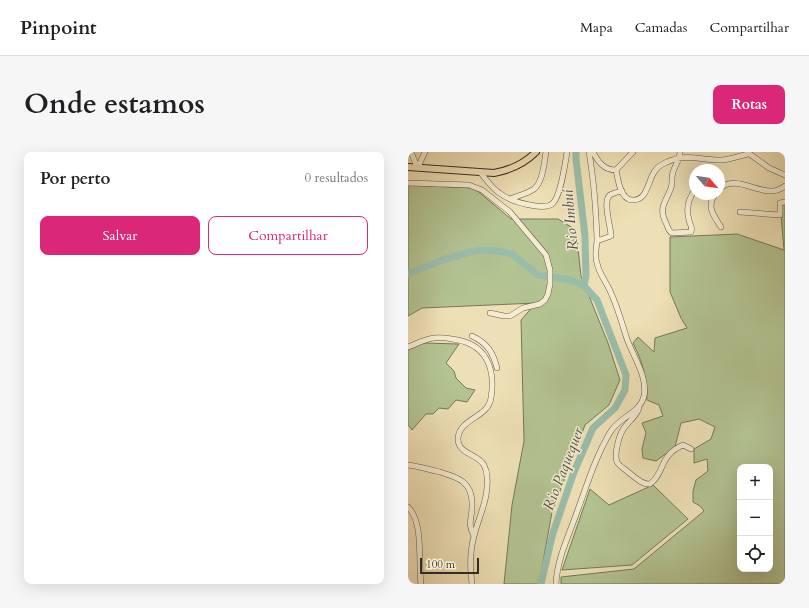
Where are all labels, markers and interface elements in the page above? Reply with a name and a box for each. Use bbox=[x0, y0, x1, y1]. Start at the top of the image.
text: Pinpoint bbox=[20, 15, 97, 41]
text: Mapa bbox=[580, 18, 613, 37]
text: Camadas bbox=[635, 18, 688, 37]
text: Compartilhar bbox=[710, 18, 789, 37]
text: Onde estamos bbox=[24, 85, 205, 123]
button: Rotas bbox=[713, 85, 785, 124]
north arrow bbox=[689, 164, 725, 200]
text: Por perto bbox=[40, 167, 110, 190]
text: 0 resultados bbox=[304, 169, 368, 187]
water label: Rio Imbuí bbox=[557, 188, 583, 251]
button: Salvar bbox=[40, 216, 200, 255]
button: Compartilhar bbox=[208, 216, 368, 255]
water label: Rio Paquequer bbox=[538, 424, 588, 513]
map controls bbox=[737, 464, 773, 572]
button: + bbox=[737, 464, 773, 500]
button: − bbox=[737, 500, 773, 536]
button: locate bbox=[737, 536, 773, 572]
scale bar bbox=[420, 556, 479, 575]
text: 100 m bbox=[426, 557, 455, 572]

